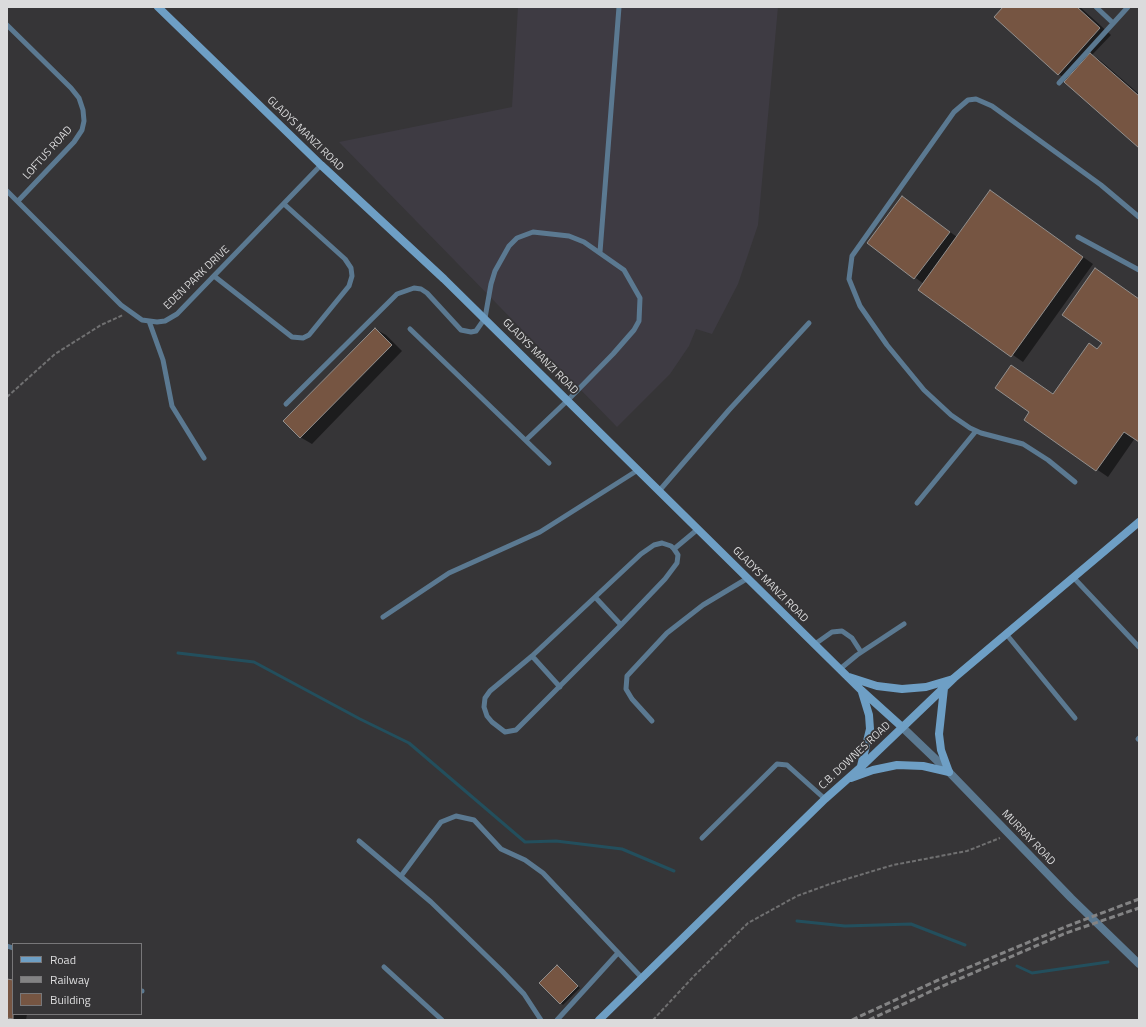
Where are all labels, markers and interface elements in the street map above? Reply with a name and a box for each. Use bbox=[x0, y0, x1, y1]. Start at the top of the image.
street label: GLADYS MANZI ROAD bbox=[264, 94, 346, 174]
street label: LOFTUS ROAD bbox=[21, 124, 75, 182]
street label: EDEN PARK DRIVE bbox=[161, 243, 233, 313]
street label: GLADYS MANZI ROAD bbox=[500, 317, 580, 397]
street label: GLADYS MANZI ROAD bbox=[730, 545, 810, 625]
street label: C.B. DOWNES ROAD bbox=[816, 719, 894, 793]
street label: MURRAY ROAD bbox=[998, 808, 1058, 868]
legend bbox=[12, 943, 142, 1015]
text: Road bbox=[50, 950, 76, 969]
text: Railway bbox=[50, 970, 90, 989]
text: Building bbox=[50, 990, 91, 1009]

